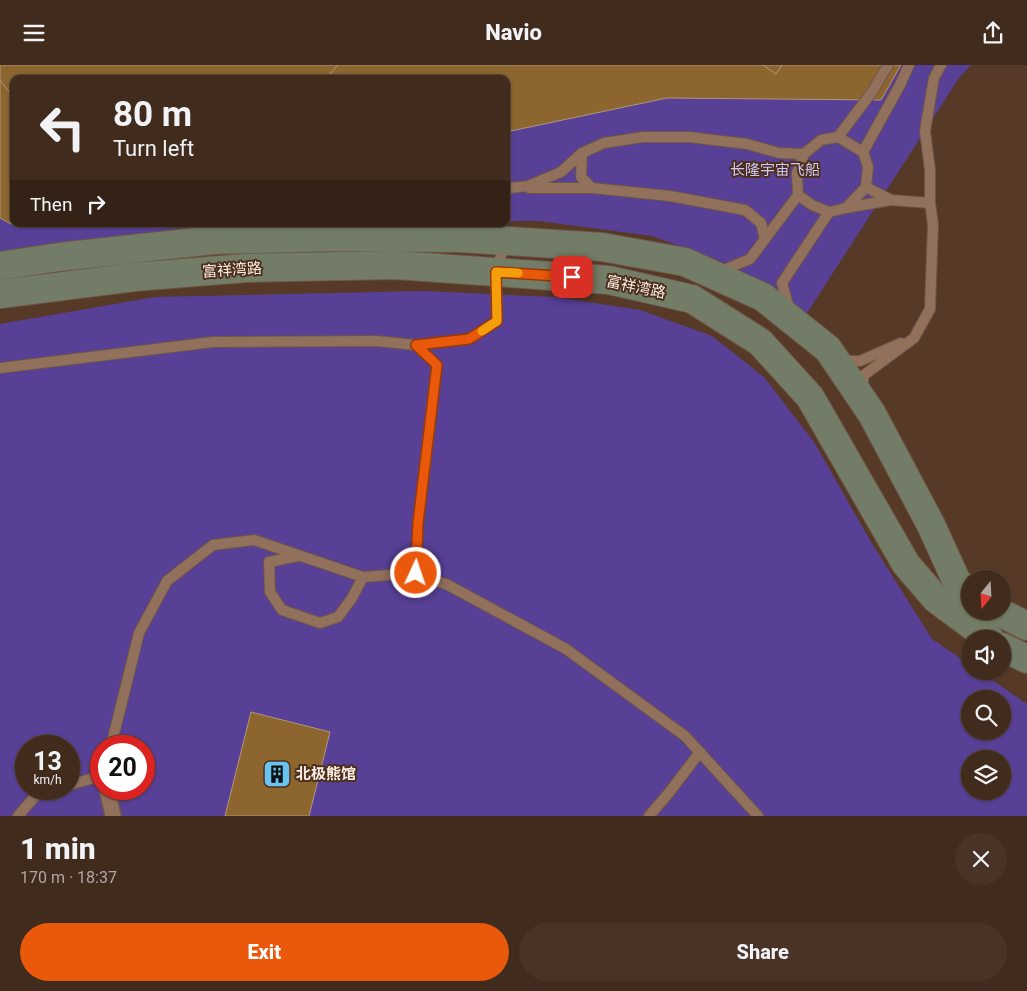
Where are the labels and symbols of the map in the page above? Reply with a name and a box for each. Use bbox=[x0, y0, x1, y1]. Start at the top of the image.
park label: 长隆宇宙飞船 bbox=[730, 161, 820, 179]
pin bbox=[551, 256, 593, 298]
street label: 富祥湾路 bbox=[201, 259, 263, 281]
street label: 富祥湾路 bbox=[605, 272, 667, 302]
position arrow bbox=[389, 546, 441, 598]
north arrow bbox=[961, 570, 1011, 620]
speed limit sign: 20 bbox=[90, 735, 155, 800]
building icon: 北极熊馆 bbox=[262, 759, 292, 789]
place label: 北极熊馆 bbox=[296, 765, 356, 783]

